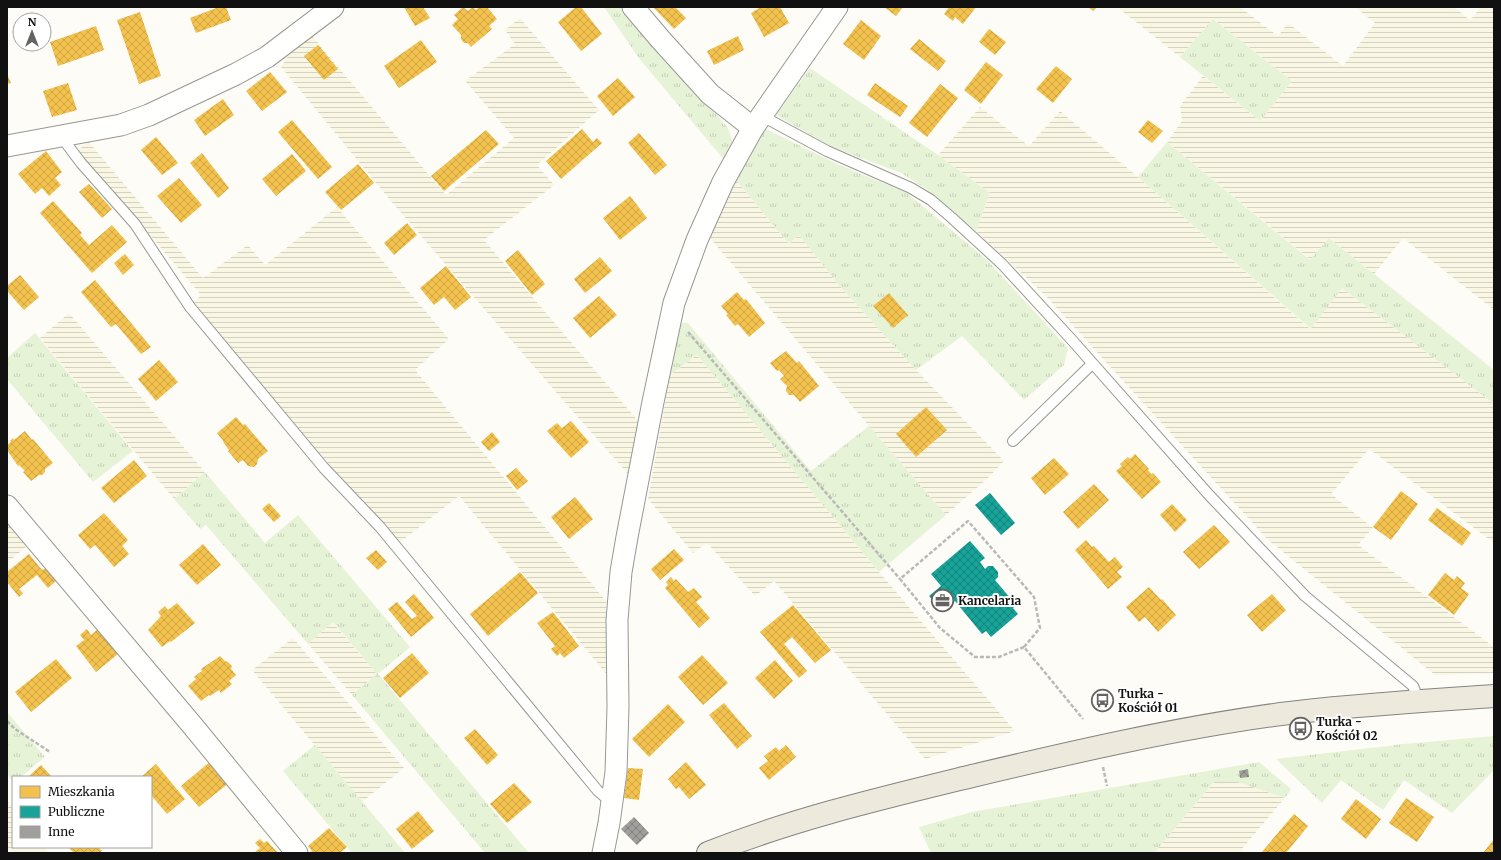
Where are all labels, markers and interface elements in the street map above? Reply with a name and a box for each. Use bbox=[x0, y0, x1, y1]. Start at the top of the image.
north arrow bbox=[12, 12, 52, 52]
text: N bbox=[28, 15, 37, 29]
office icon: Kancelaria bbox=[930, 588, 956, 614]
place label: Kancelaria bbox=[958, 593, 1021, 608]
place label: Turka - Kościół 01 bbox=[1118, 686, 1178, 715]
bus stop icon: Turka - Kościół 01 bbox=[1090, 688, 1116, 714]
place label: Turka - Kościół 02 bbox=[1316, 714, 1377, 743]
bus stop icon: Turka - Kościół 02 bbox=[1287, 716, 1313, 742]
legend bbox=[12, 776, 152, 848]
text: Mieszkania bbox=[48, 784, 115, 799]
text: Publiczne bbox=[48, 804, 105, 819]
text: Inne bbox=[48, 824, 74, 839]

